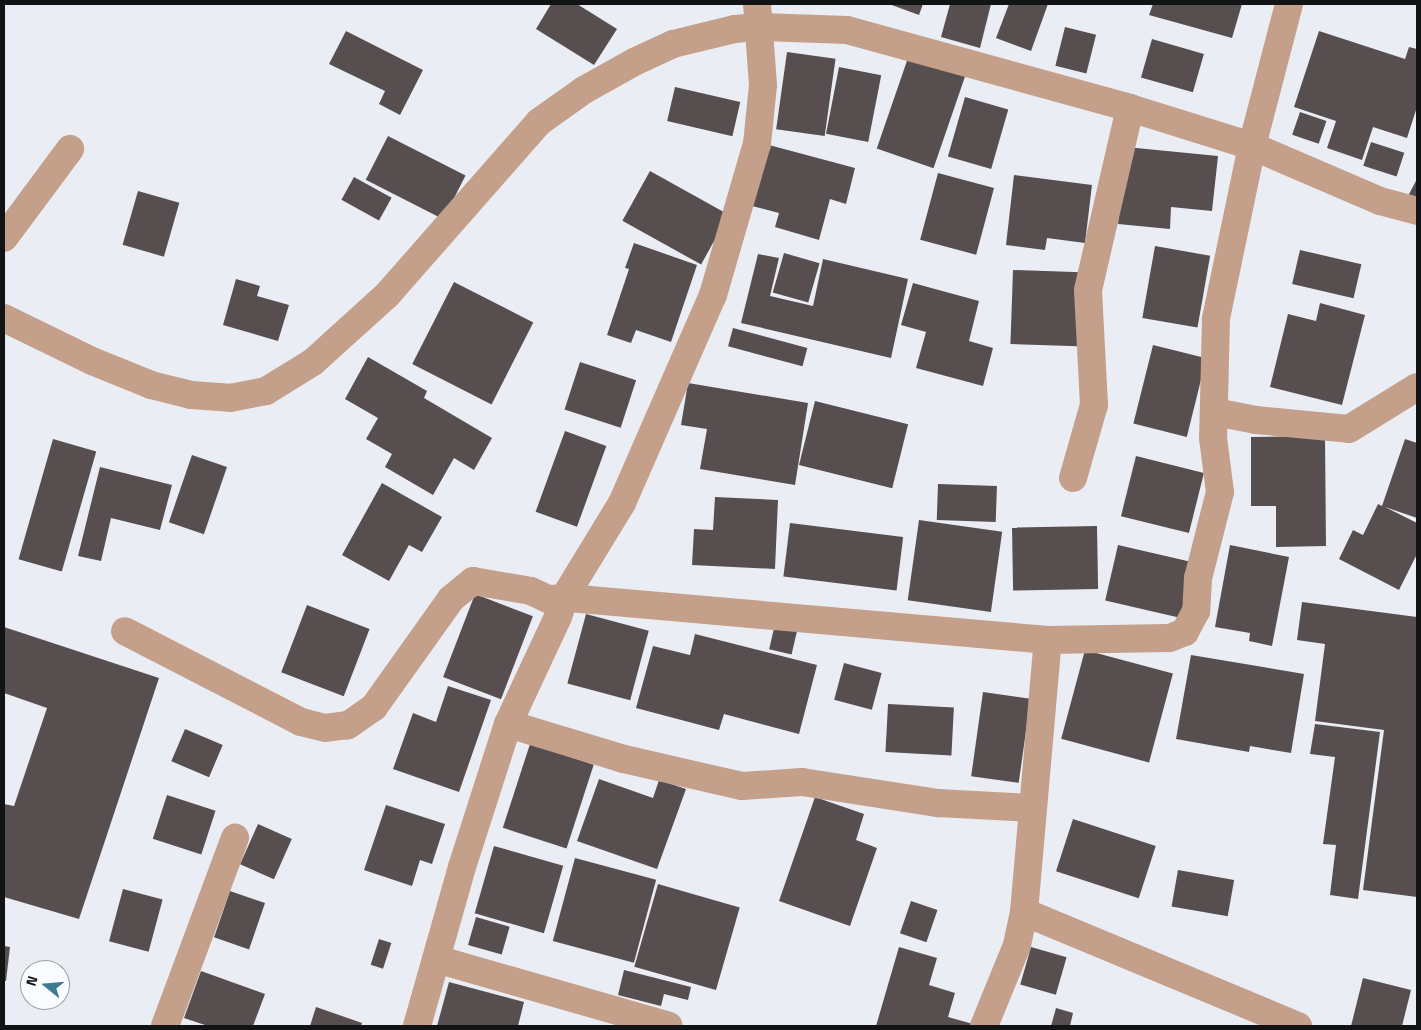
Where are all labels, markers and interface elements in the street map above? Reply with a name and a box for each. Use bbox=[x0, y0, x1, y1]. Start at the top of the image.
north arrow bbox=[20, 960, 70, 1010]
text: N bbox=[20, 973, 43, 988]

